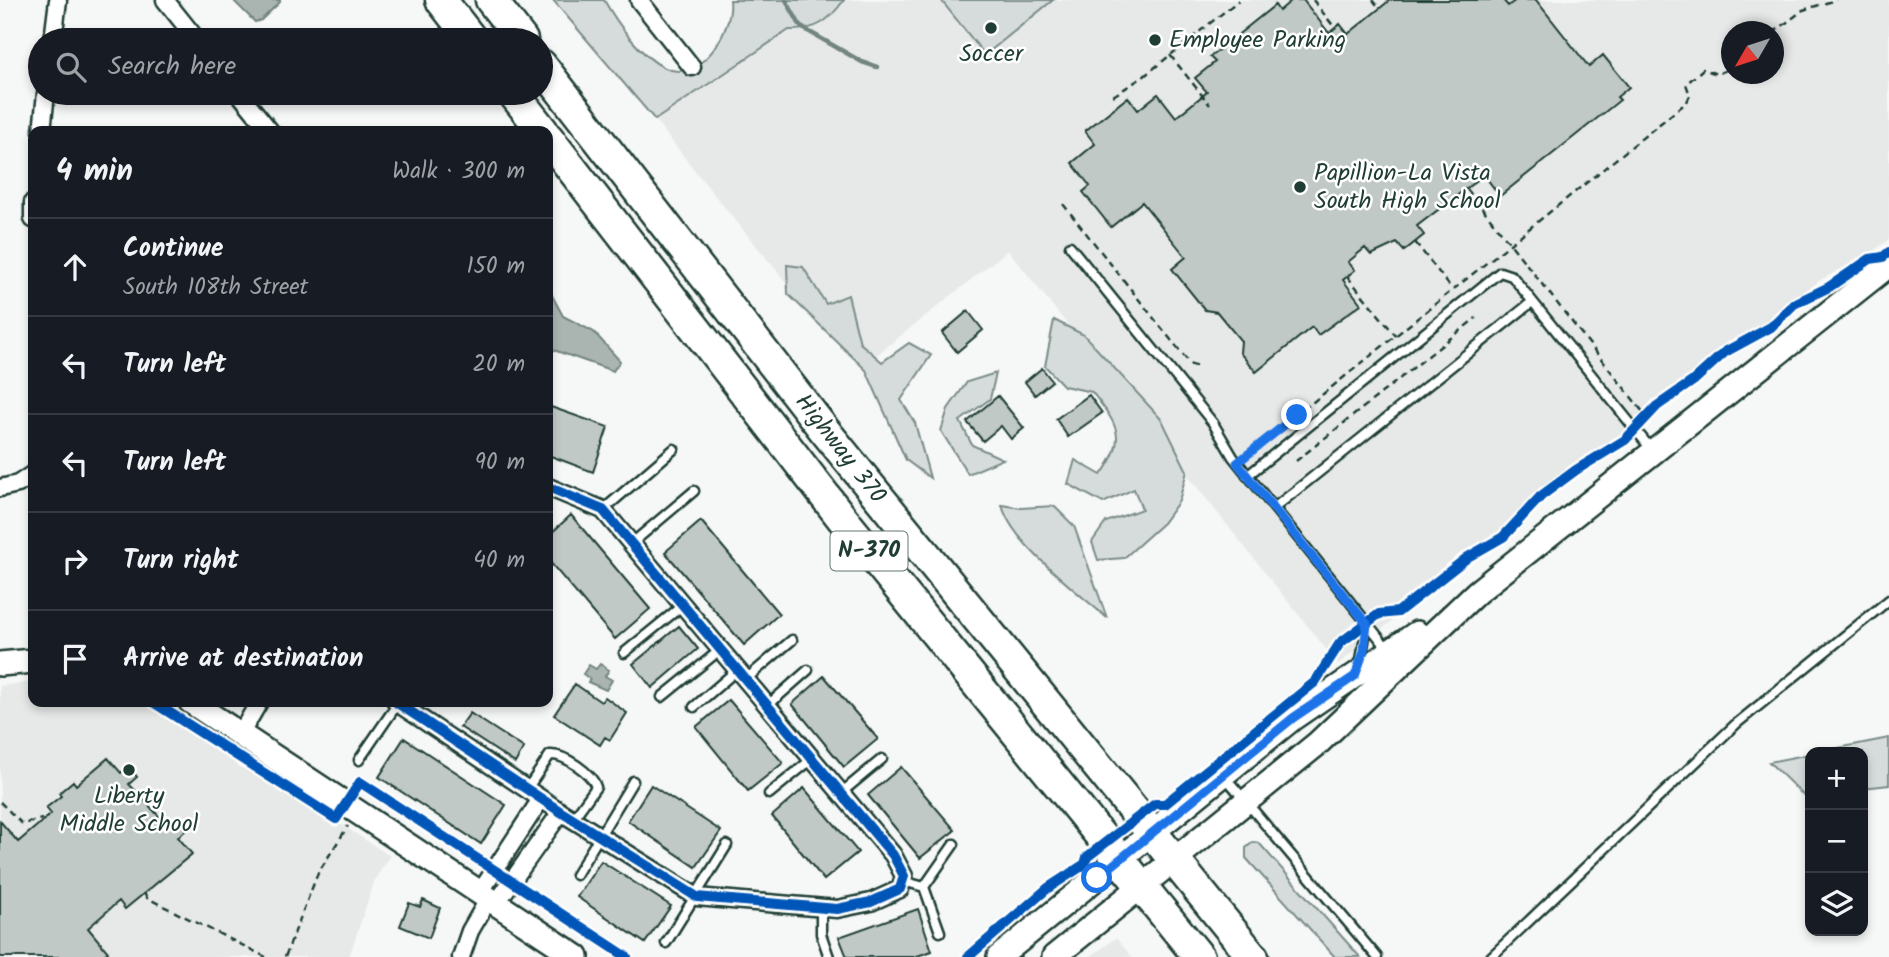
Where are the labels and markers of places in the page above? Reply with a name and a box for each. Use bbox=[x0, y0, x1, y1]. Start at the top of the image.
marker: Soccer bbox=[983, 20, 999, 36]
place label: Employee Parking bbox=[1169, 21, 1346, 60]
marker: Employee Parking bbox=[1147, 32, 1163, 48]
place label: Soccer bbox=[959, 35, 1025, 74]
place label: Papillion-La Vista South High School bbox=[1314, 154, 1501, 221]
marker: Papillion-La Vista South High School bbox=[1292, 179, 1308, 195]
marker: Liberty Middle School bbox=[121, 762, 137, 778]
place label: Liberty Middle School bbox=[60, 777, 199, 844]

